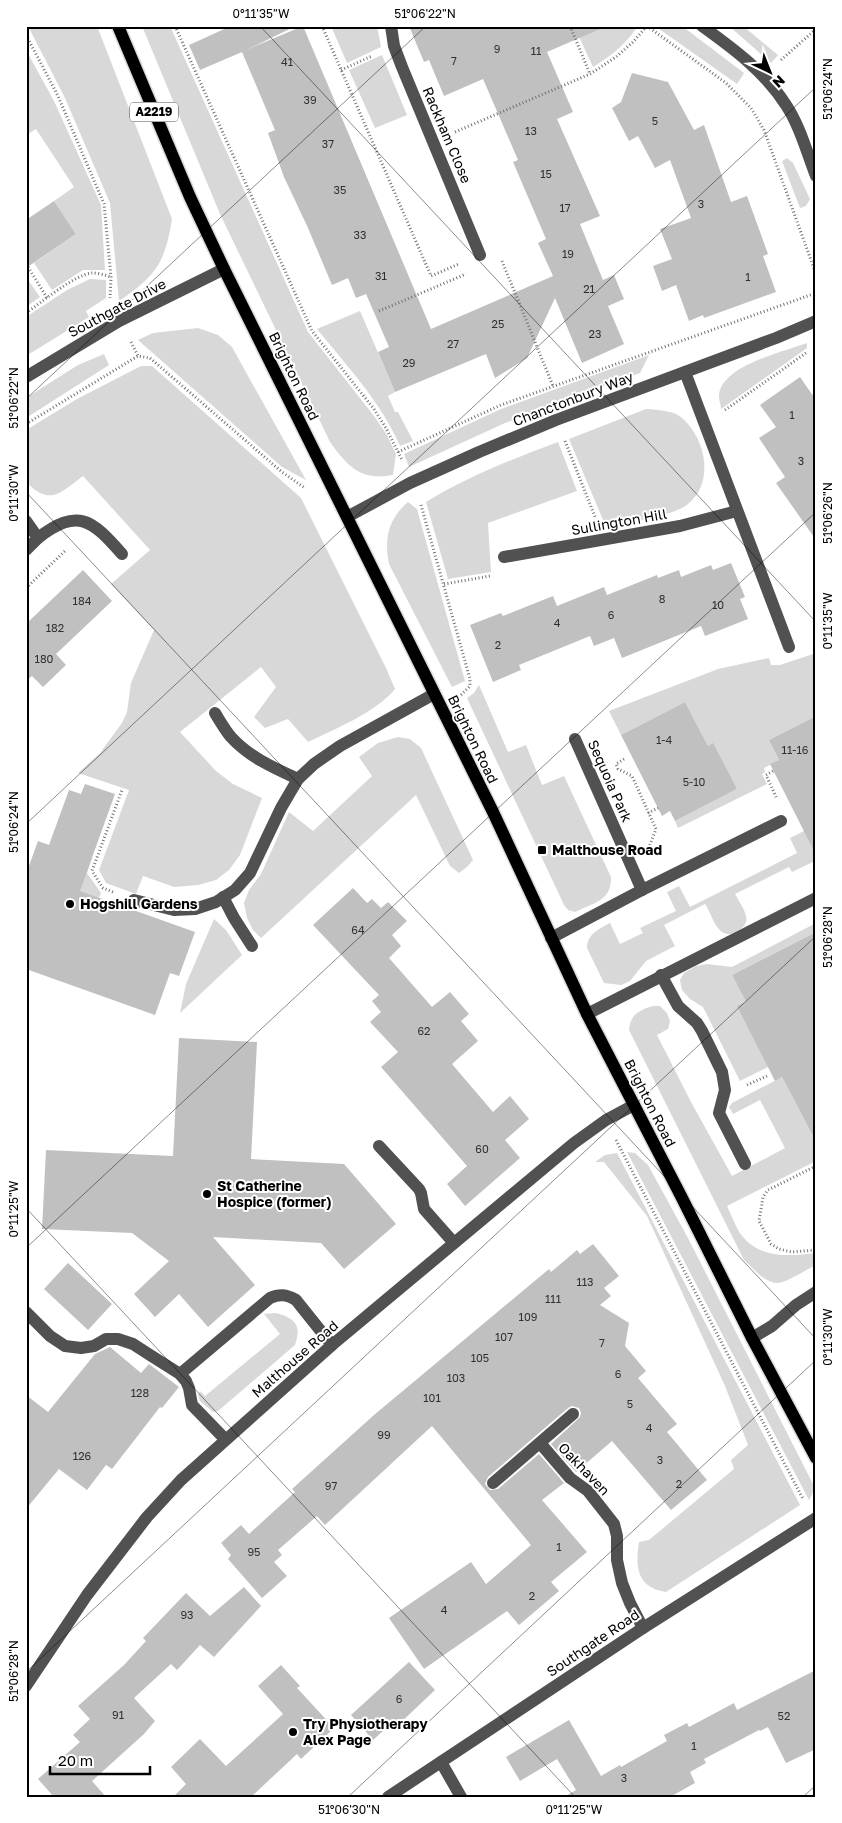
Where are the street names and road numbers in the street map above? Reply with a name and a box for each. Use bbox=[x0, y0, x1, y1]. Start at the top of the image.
street label: Rackham Close bbox=[420, 84, 475, 186]
road number: A2219 bbox=[130, 102, 178, 121]
street label: Southgate Drive bbox=[65, 275, 169, 340]
street label: Brighton Road bbox=[266, 329, 323, 423]
street label: Chanctonbury Way bbox=[510, 368, 636, 429]
street label: Sullington Hill bbox=[570, 505, 668, 538]
street label: Brighton Road bbox=[445, 692, 502, 786]
street label: Sequoia Park bbox=[585, 737, 636, 825]
street label: Brighton Road bbox=[621, 1056, 680, 1149]
street label: Malthouse Road bbox=[248, 1317, 341, 1401]
street label: Oakhaven bbox=[555, 1439, 614, 1499]
street label: Southgate Road bbox=[543, 1605, 642, 1680]

